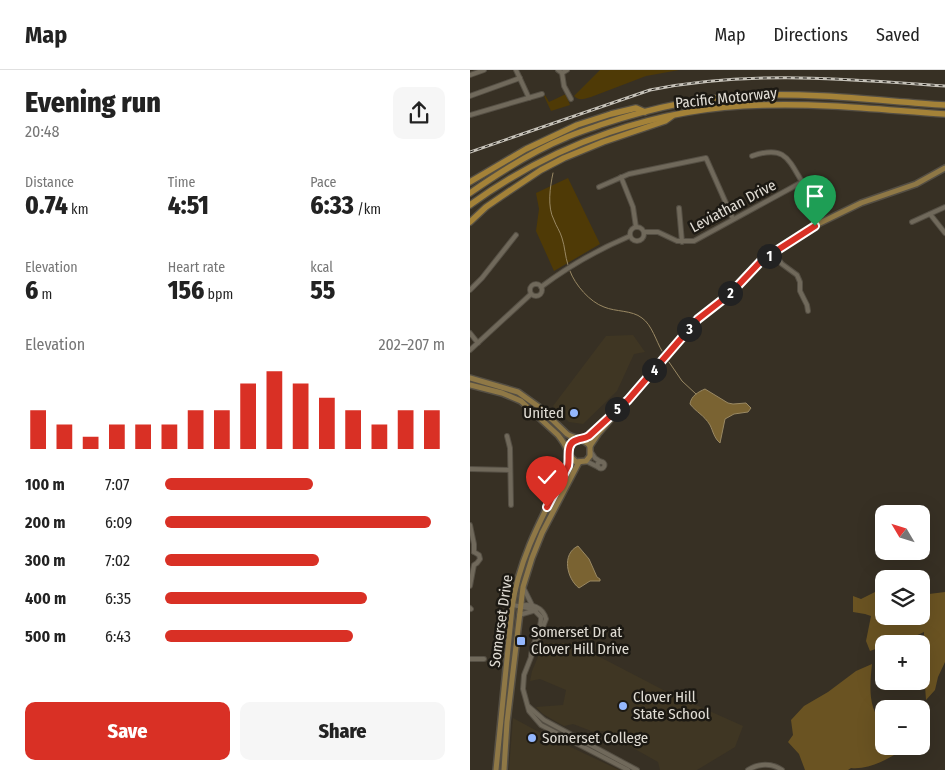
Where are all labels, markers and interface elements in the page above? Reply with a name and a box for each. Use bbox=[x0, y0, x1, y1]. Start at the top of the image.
text: Map bbox=[25, 21, 67, 49]
text: Map bbox=[714, 24, 746, 46]
text: Directions bbox=[774, 24, 848, 46]
text: Saved bbox=[876, 24, 920, 46]
street label: Pacific Motorway bbox=[674, 84, 778, 112]
text: Evening run bbox=[25, 86, 161, 119]
button: share bbox=[393, 87, 445, 139]
text: 20:48 bbox=[25, 122, 59, 141]
text: Distance bbox=[25, 174, 74, 191]
text: Time bbox=[168, 174, 195, 191]
text: Pace bbox=[310, 174, 336, 191]
pin bbox=[794, 175, 836, 226]
street label: Leviathan Drive bbox=[687, 176, 779, 236]
icon: arrive bbox=[801, 182, 829, 210]
text: 0.74 bbox=[25, 191, 68, 221]
text: 4:51 bbox=[168, 191, 209, 221]
text: 6:33 bbox=[310, 191, 354, 221]
text: km bbox=[68, 201, 88, 218]
text: /km bbox=[354, 201, 381, 218]
pin: 1 bbox=[756, 244, 782, 268]
text: 1 bbox=[767, 248, 772, 265]
text: Elevation bbox=[25, 259, 78, 276]
text: Heart rate bbox=[168, 259, 225, 276]
text: kcal bbox=[310, 259, 333, 276]
text: 6 bbox=[25, 276, 38, 306]
text: 156 bbox=[168, 276, 204, 306]
text: 55 bbox=[310, 276, 335, 306]
pin: 2 bbox=[718, 280, 742, 306]
text: 2 bbox=[727, 285, 734, 302]
text: m bbox=[38, 286, 52, 303]
text: bpm bbox=[204, 286, 233, 303]
pin: 3 bbox=[676, 316, 702, 342]
text: 3 bbox=[686, 321, 693, 338]
text: Elevation bbox=[25, 335, 85, 354]
text: 202–207 m bbox=[378, 335, 445, 354]
pin: 4 bbox=[642, 358, 666, 382]
text: 4 bbox=[651, 362, 658, 379]
pin: 5 bbox=[604, 396, 630, 422]
text: 5 bbox=[614, 401, 621, 418]
place label: United bbox=[523, 404, 564, 422]
marker: United bbox=[568, 407, 580, 419]
pin bbox=[526, 456, 568, 507]
icon: check bbox=[533, 463, 561, 491]
text: 100 m bbox=[25, 475, 65, 494]
text: 7:07 bbox=[105, 475, 129, 494]
north arrow bbox=[875, 505, 930, 560]
map controls bbox=[875, 505, 930, 755]
text: 200 m bbox=[25, 513, 65, 532]
text: 6:09 bbox=[105, 513, 132, 532]
text: 300 m bbox=[25, 551, 66, 570]
text: 7:02 bbox=[105, 551, 130, 570]
button: layers bbox=[875, 570, 930, 625]
street label: Somerset Drive bbox=[486, 574, 516, 668]
text: 400 m bbox=[25, 589, 66, 608]
text: 6:35 bbox=[105, 589, 131, 608]
place label: Somerset Dr at Clover Hill Drive bbox=[531, 623, 629, 658]
text: 500 m bbox=[25, 627, 66, 646]
text: 6:43 bbox=[105, 627, 131, 646]
marker: Somerset Dr at Clover Hill Drive bbox=[515, 635, 527, 647]
button: + bbox=[875, 635, 930, 690]
place label: Clover Hill State School bbox=[633, 688, 710, 723]
marker: Clover Hill State School bbox=[617, 700, 629, 712]
button: − bbox=[875, 700, 930, 755]
button: Save bbox=[25, 702, 230, 760]
button: Share bbox=[240, 702, 445, 760]
place label: Somerset College bbox=[542, 729, 648, 747]
marker: Somerset College bbox=[526, 732, 538, 744]

